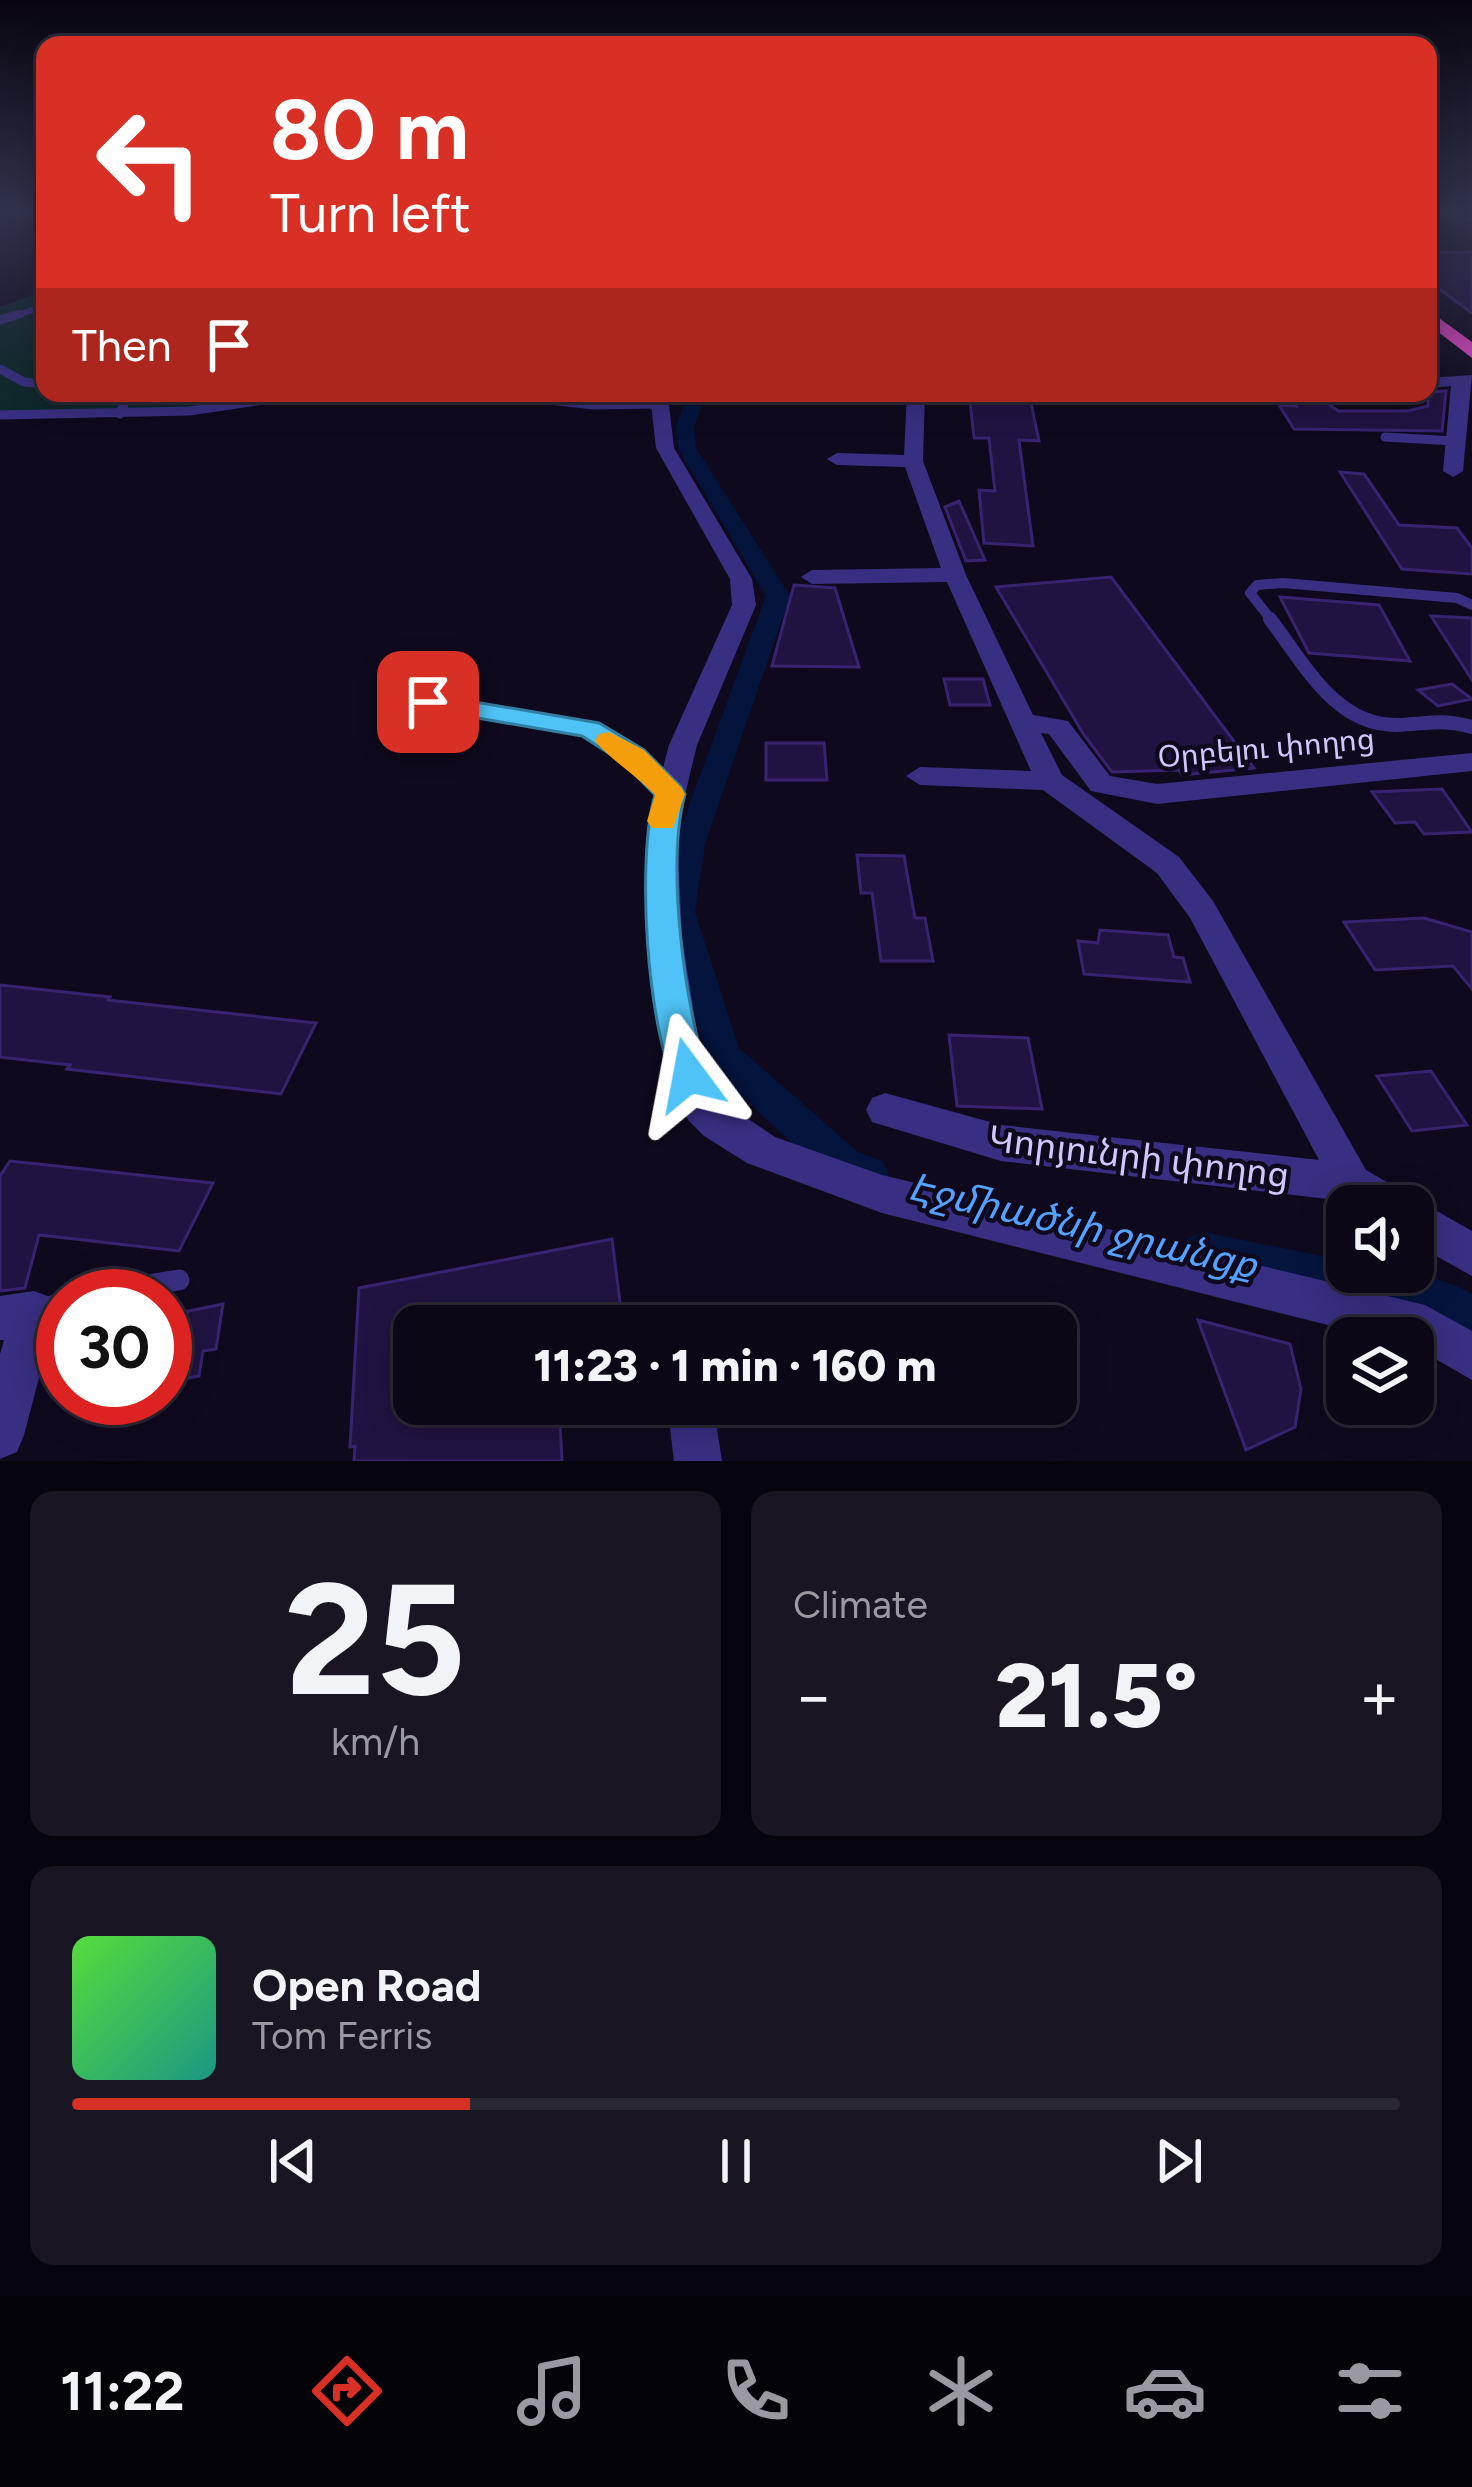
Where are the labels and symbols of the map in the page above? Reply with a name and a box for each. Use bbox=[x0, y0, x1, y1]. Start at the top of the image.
pin bbox=[377, 651, 479, 753]
street label: Օրբելու փողոց bbox=[1156, 720, 1376, 775]
position arrow bbox=[626, 1012, 752, 1138]
street label: Կորյունրի փողոց bbox=[986, 1117, 1292, 1196]
water label: Էջմիածնի ջրանցք bbox=[904, 1162, 1264, 1289]
speed limit sign: 30 bbox=[36, 1269, 192, 1425]

